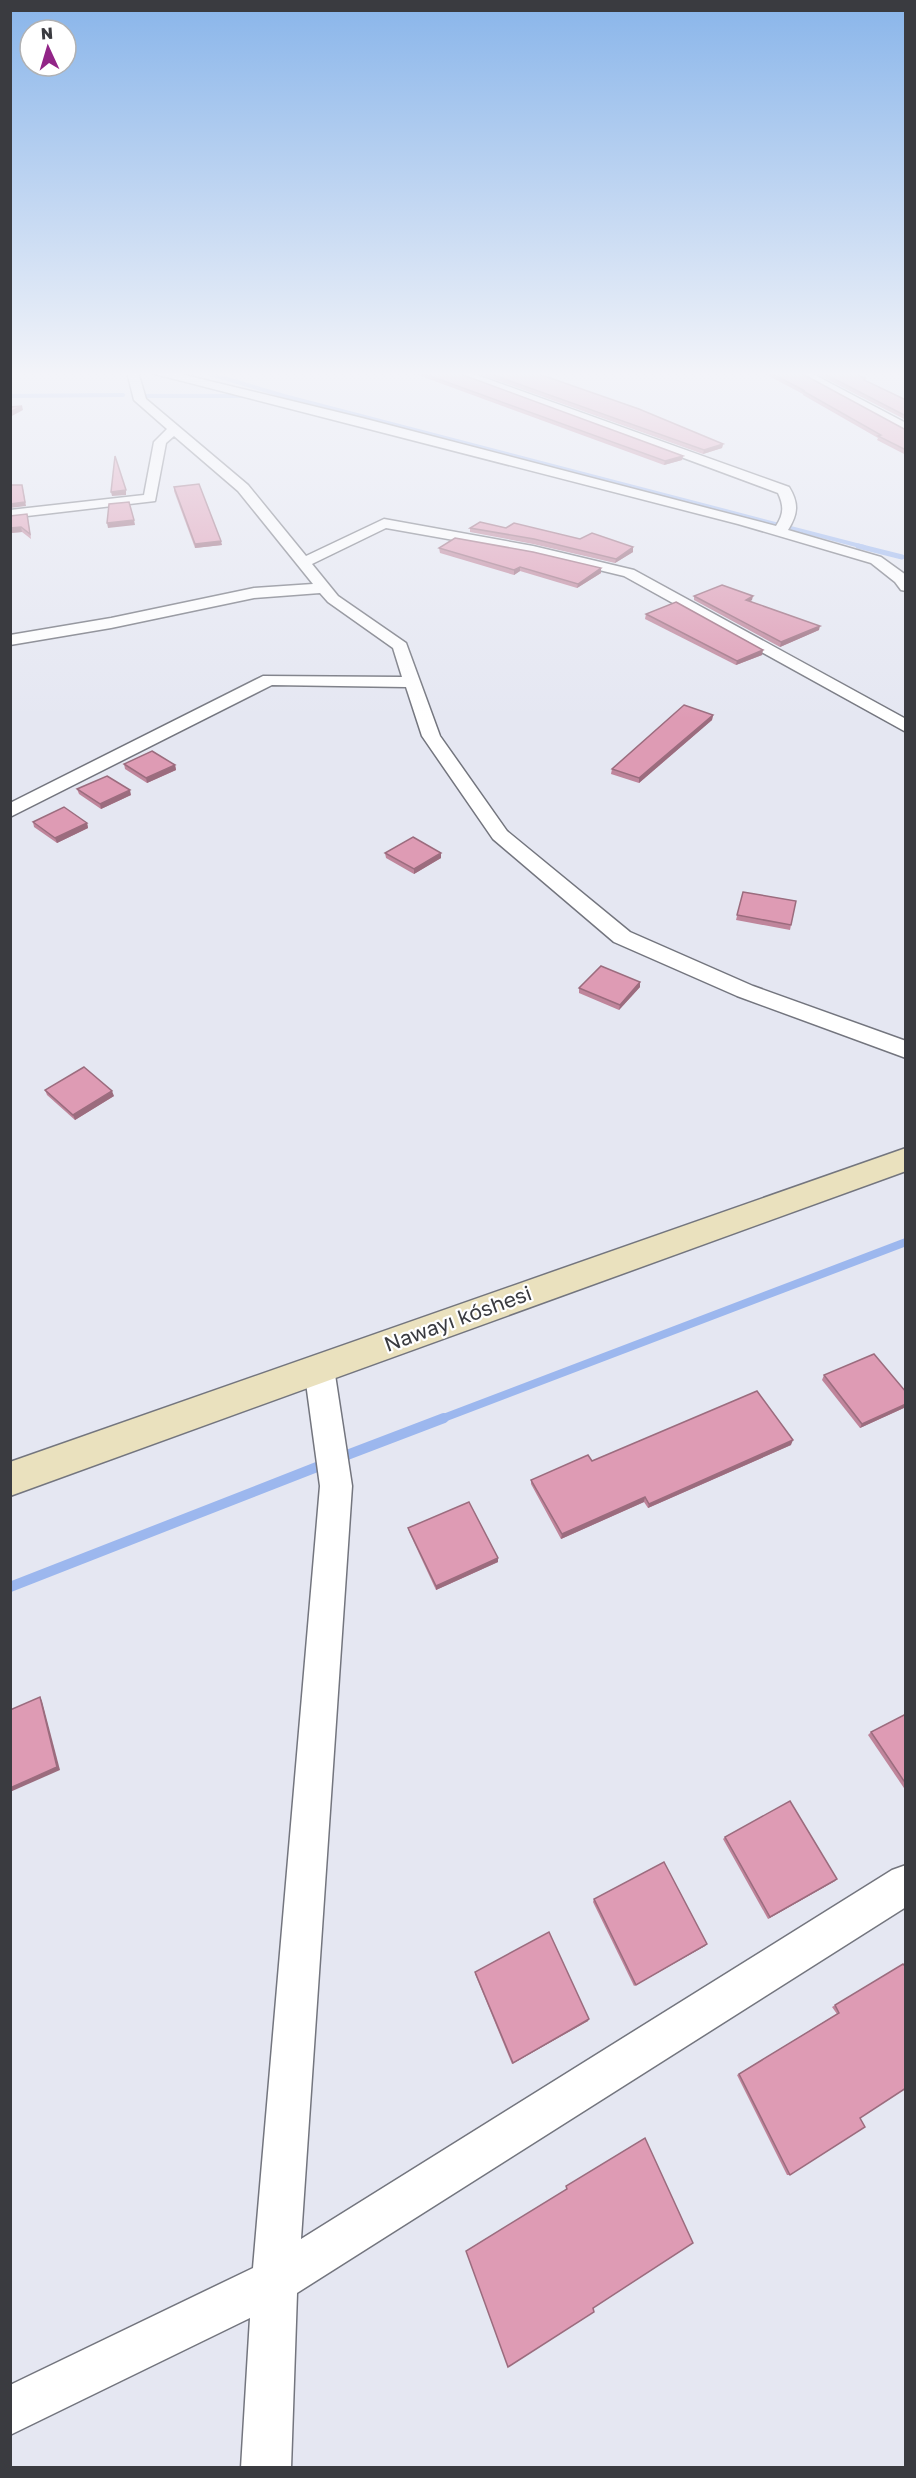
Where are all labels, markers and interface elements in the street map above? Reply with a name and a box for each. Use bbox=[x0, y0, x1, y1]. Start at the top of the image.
north arrow bbox=[18, 18, 78, 78]
text: N bbox=[40, 23, 54, 43]
street label: Nawayı kóshesi bbox=[380, 1279, 535, 1357]

